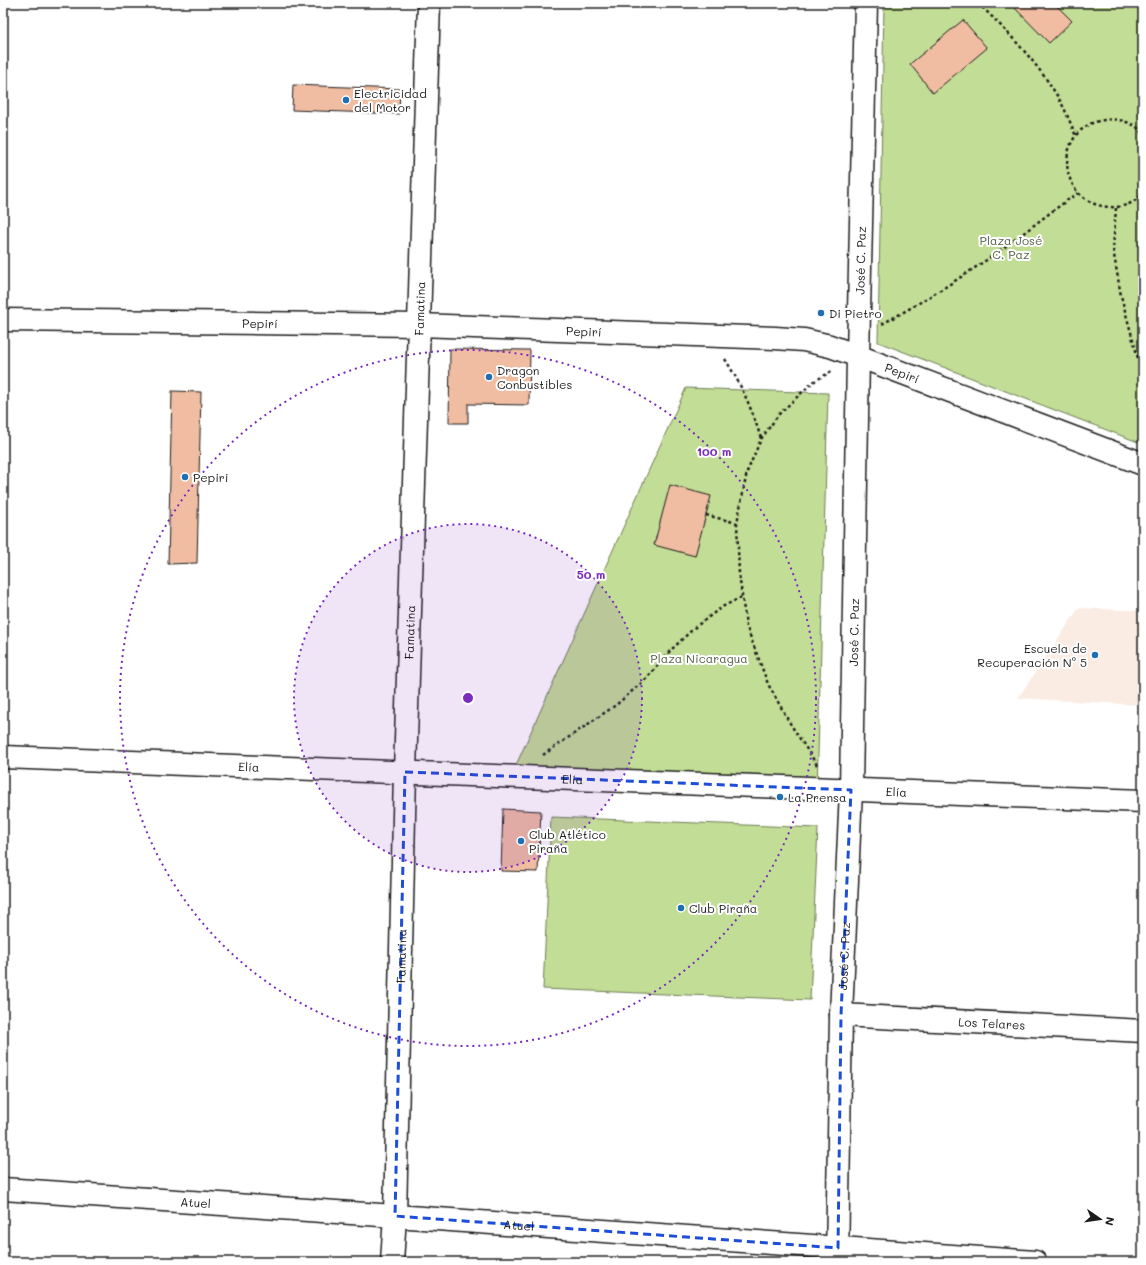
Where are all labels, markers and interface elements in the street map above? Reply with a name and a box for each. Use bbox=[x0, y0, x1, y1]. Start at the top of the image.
place label: Electricidad del Motor bbox=[354, 85, 427, 115]
marker: Electricidad del Motor bbox=[341, 95, 351, 105]
street label: José C. Paz bbox=[851, 226, 869, 295]
park label: Plaza José C. Paz bbox=[980, 232, 1042, 262]
street label: Famatina bbox=[411, 281, 428, 336]
place label: Di Pietro bbox=[829, 305, 882, 321]
marker: Di Pietro bbox=[816, 308, 826, 318]
street label: Pepirí bbox=[242, 315, 278, 331]
street label: Pepirí bbox=[566, 322, 602, 340]
street label: Pepirí bbox=[883, 359, 922, 387]
place label: Dragon Conbustibles bbox=[497, 362, 572, 392]
marker: Dragon Conbustibles bbox=[484, 372, 494, 382]
text: 100 m bbox=[697, 443, 731, 459]
place label: Pepiri bbox=[193, 469, 229, 485]
marker: Pepiri bbox=[180, 472, 190, 482]
text: 50 m bbox=[577, 566, 605, 582]
street label: José C. Paz bbox=[845, 598, 862, 667]
street label: Famatina bbox=[401, 605, 418, 660]
place label: Escuela de Recuperación N° 5 bbox=[977, 640, 1087, 670]
park label: Plaza Nicaragua bbox=[650, 650, 748, 666]
marker: Escuela de Recuperación N° 5 bbox=[1090, 650, 1100, 660]
centre of rings bbox=[461, 691, 475, 705]
street label: Elía bbox=[238, 758, 260, 775]
street label: Elía bbox=[562, 771, 583, 787]
street label: Elía bbox=[885, 783, 907, 800]
place label: La Prensa bbox=[788, 789, 846, 805]
marker: La Prensa bbox=[775, 792, 785, 802]
place label: Club Atlético Piraña bbox=[529, 826, 606, 856]
marker: Club Atlético Piraña bbox=[516, 836, 526, 846]
place label: Club Piraña bbox=[689, 900, 757, 916]
marker: Club Piraña bbox=[676, 903, 686, 913]
street label: José C. Paz bbox=[834, 921, 853, 991]
street label: Famatina bbox=[392, 929, 409, 984]
street label: Los Telares bbox=[958, 1013, 1026, 1033]
street label: Atuel bbox=[180, 1193, 211, 1211]
north arrow bbox=[1080, 1199, 1120, 1239]
street label: Atuel bbox=[503, 1216, 535, 1234]
text: N bbox=[1102, 1216, 1118, 1227]

